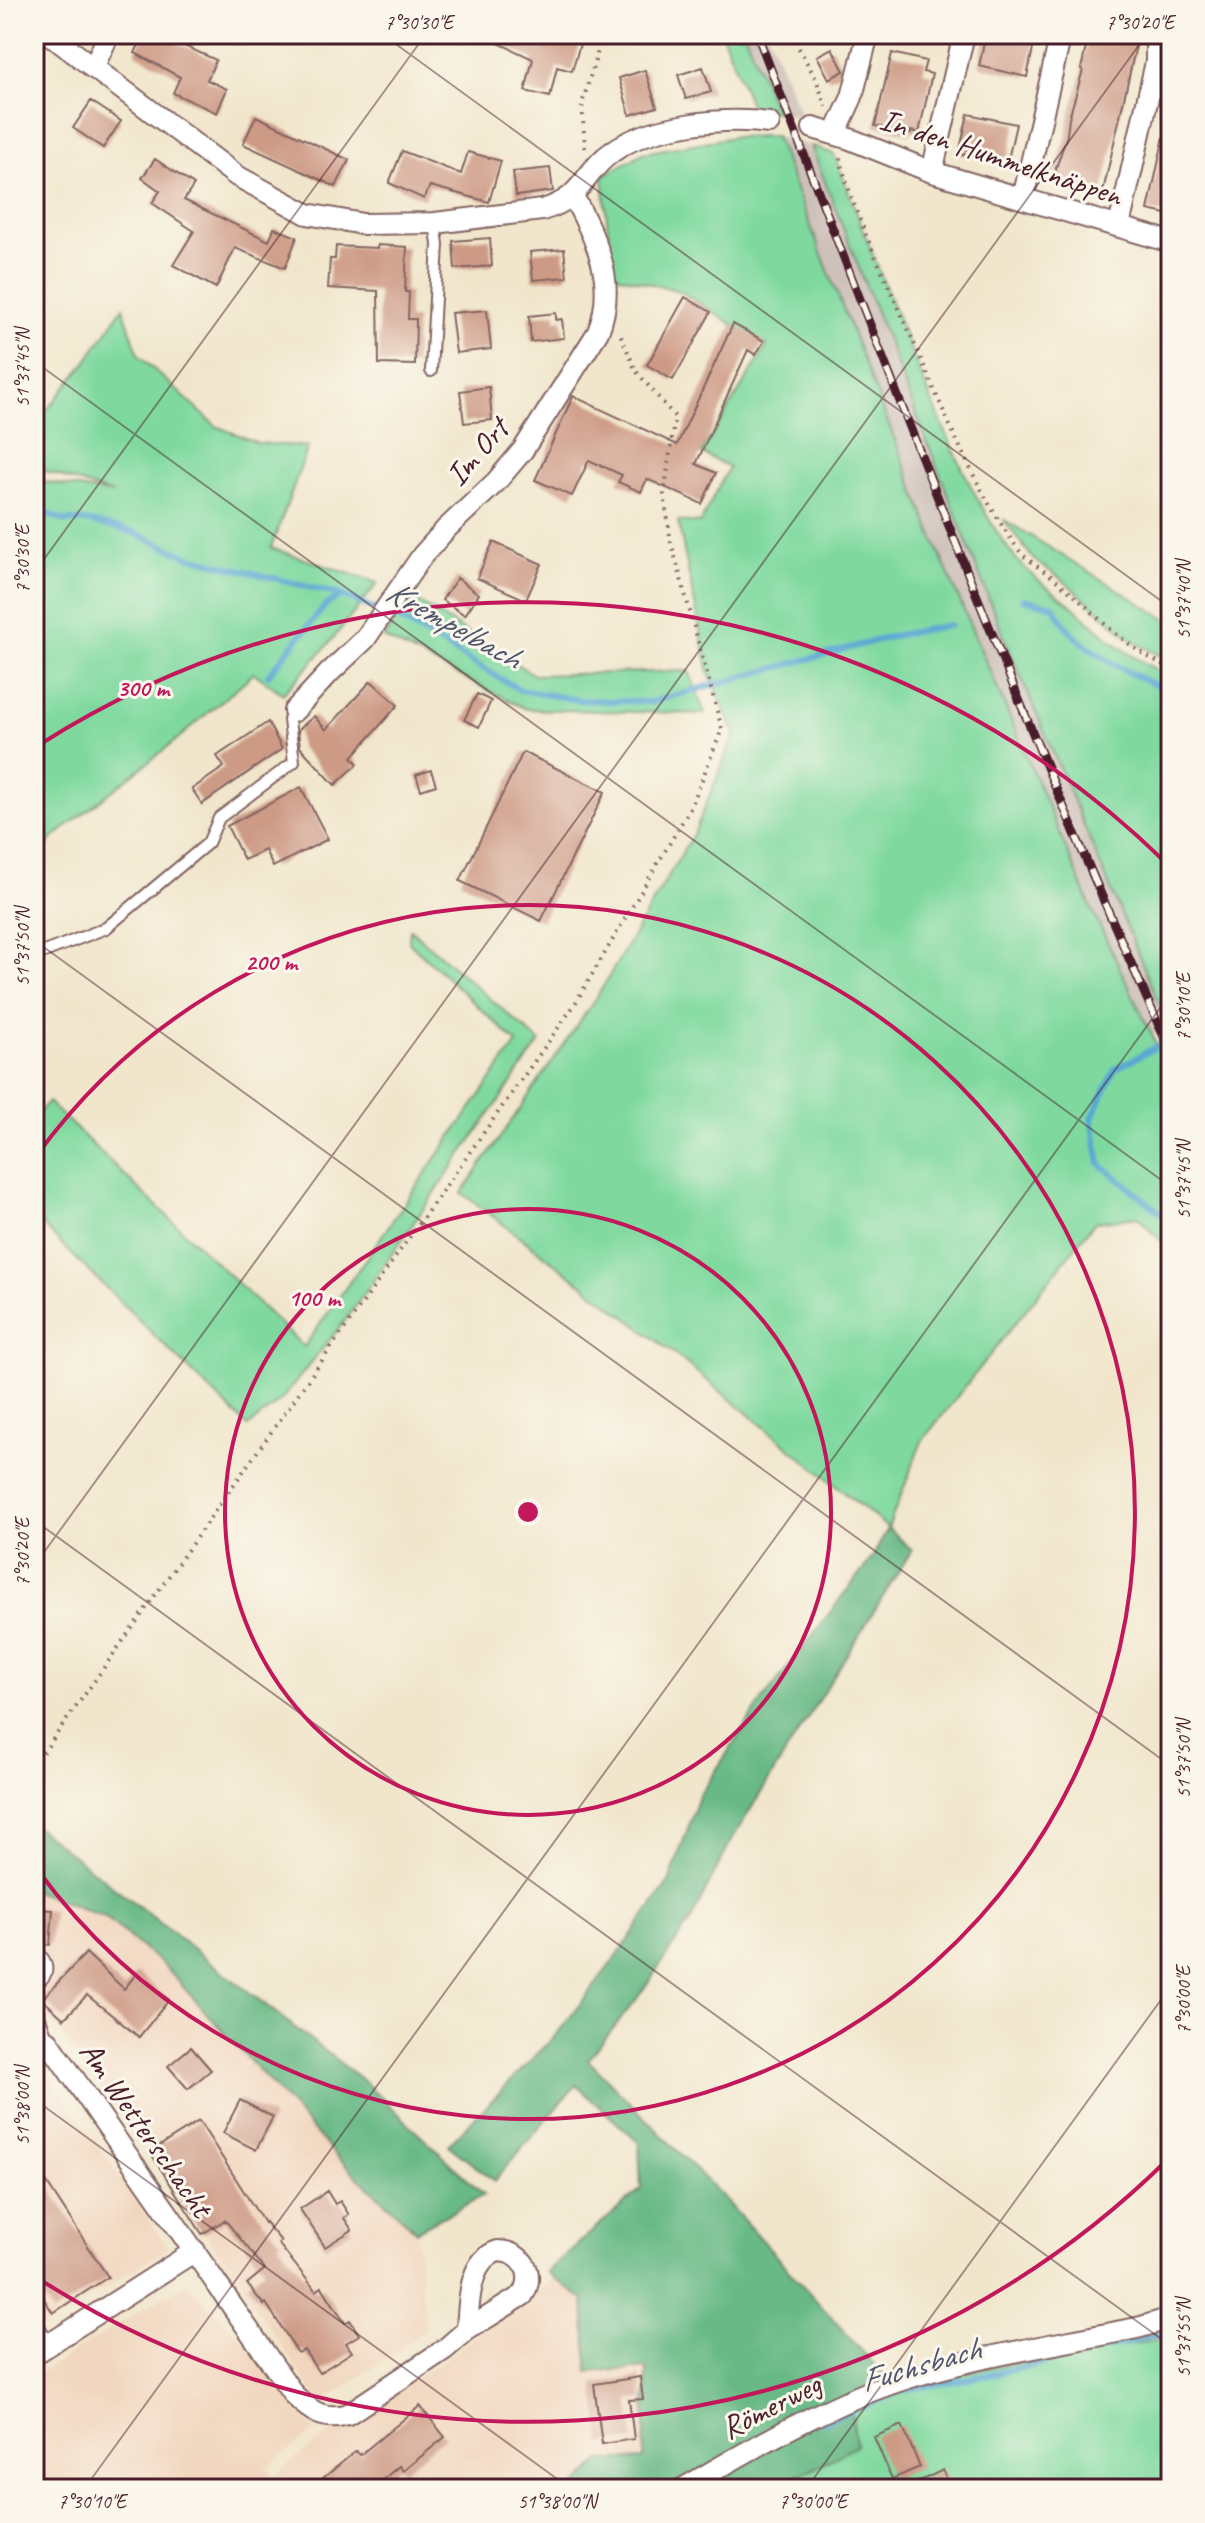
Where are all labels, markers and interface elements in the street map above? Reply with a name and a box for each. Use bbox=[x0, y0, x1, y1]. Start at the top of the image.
text: 7°30'30"E bbox=[385, 10, 456, 35]
text: 7°30'20"E bbox=[1106, 10, 1177, 35]
street label: In den Hummelknäppen bbox=[875, 99, 1129, 216]
text: 51°37'45"N bbox=[10, 326, 35, 407]
street label: Im Ort bbox=[436, 406, 520, 494]
text: 7°30'30"E bbox=[10, 522, 35, 593]
text: 51°37'40"N bbox=[1171, 558, 1196, 639]
water label: Krempelbach bbox=[379, 569, 531, 680]
text: 300 m bbox=[117, 673, 171, 703]
text: 51°37'50"N bbox=[10, 905, 35, 986]
text: 200 m bbox=[245, 947, 299, 977]
text: 7°30'10"E bbox=[1171, 970, 1196, 1041]
text: 51°37'45"N bbox=[1171, 1138, 1196, 1219]
text: 100 m bbox=[288, 1283, 342, 1313]
centre of rings bbox=[514, 1498, 542, 1526]
text: 7°30'20"E bbox=[10, 1515, 35, 1586]
text: 51°37'50"N bbox=[1171, 1717, 1196, 1798]
text: 7°30'00"E bbox=[1171, 1963, 1196, 2034]
street label: Am Wetterschacht bbox=[70, 2033, 224, 2228]
text: 51°38'00"N bbox=[10, 2064, 35, 2145]
text: 51°37'55"N bbox=[1171, 2296, 1196, 2377]
water label: Fuchsbach bbox=[855, 2326, 987, 2402]
street label: Römerweg bbox=[714, 2363, 829, 2448]
text: 7°30'10"E bbox=[58, 2489, 129, 2514]
text: 51°38'00"N bbox=[518, 2489, 599, 2514]
text: 7°30'00"E bbox=[779, 2489, 850, 2514]

